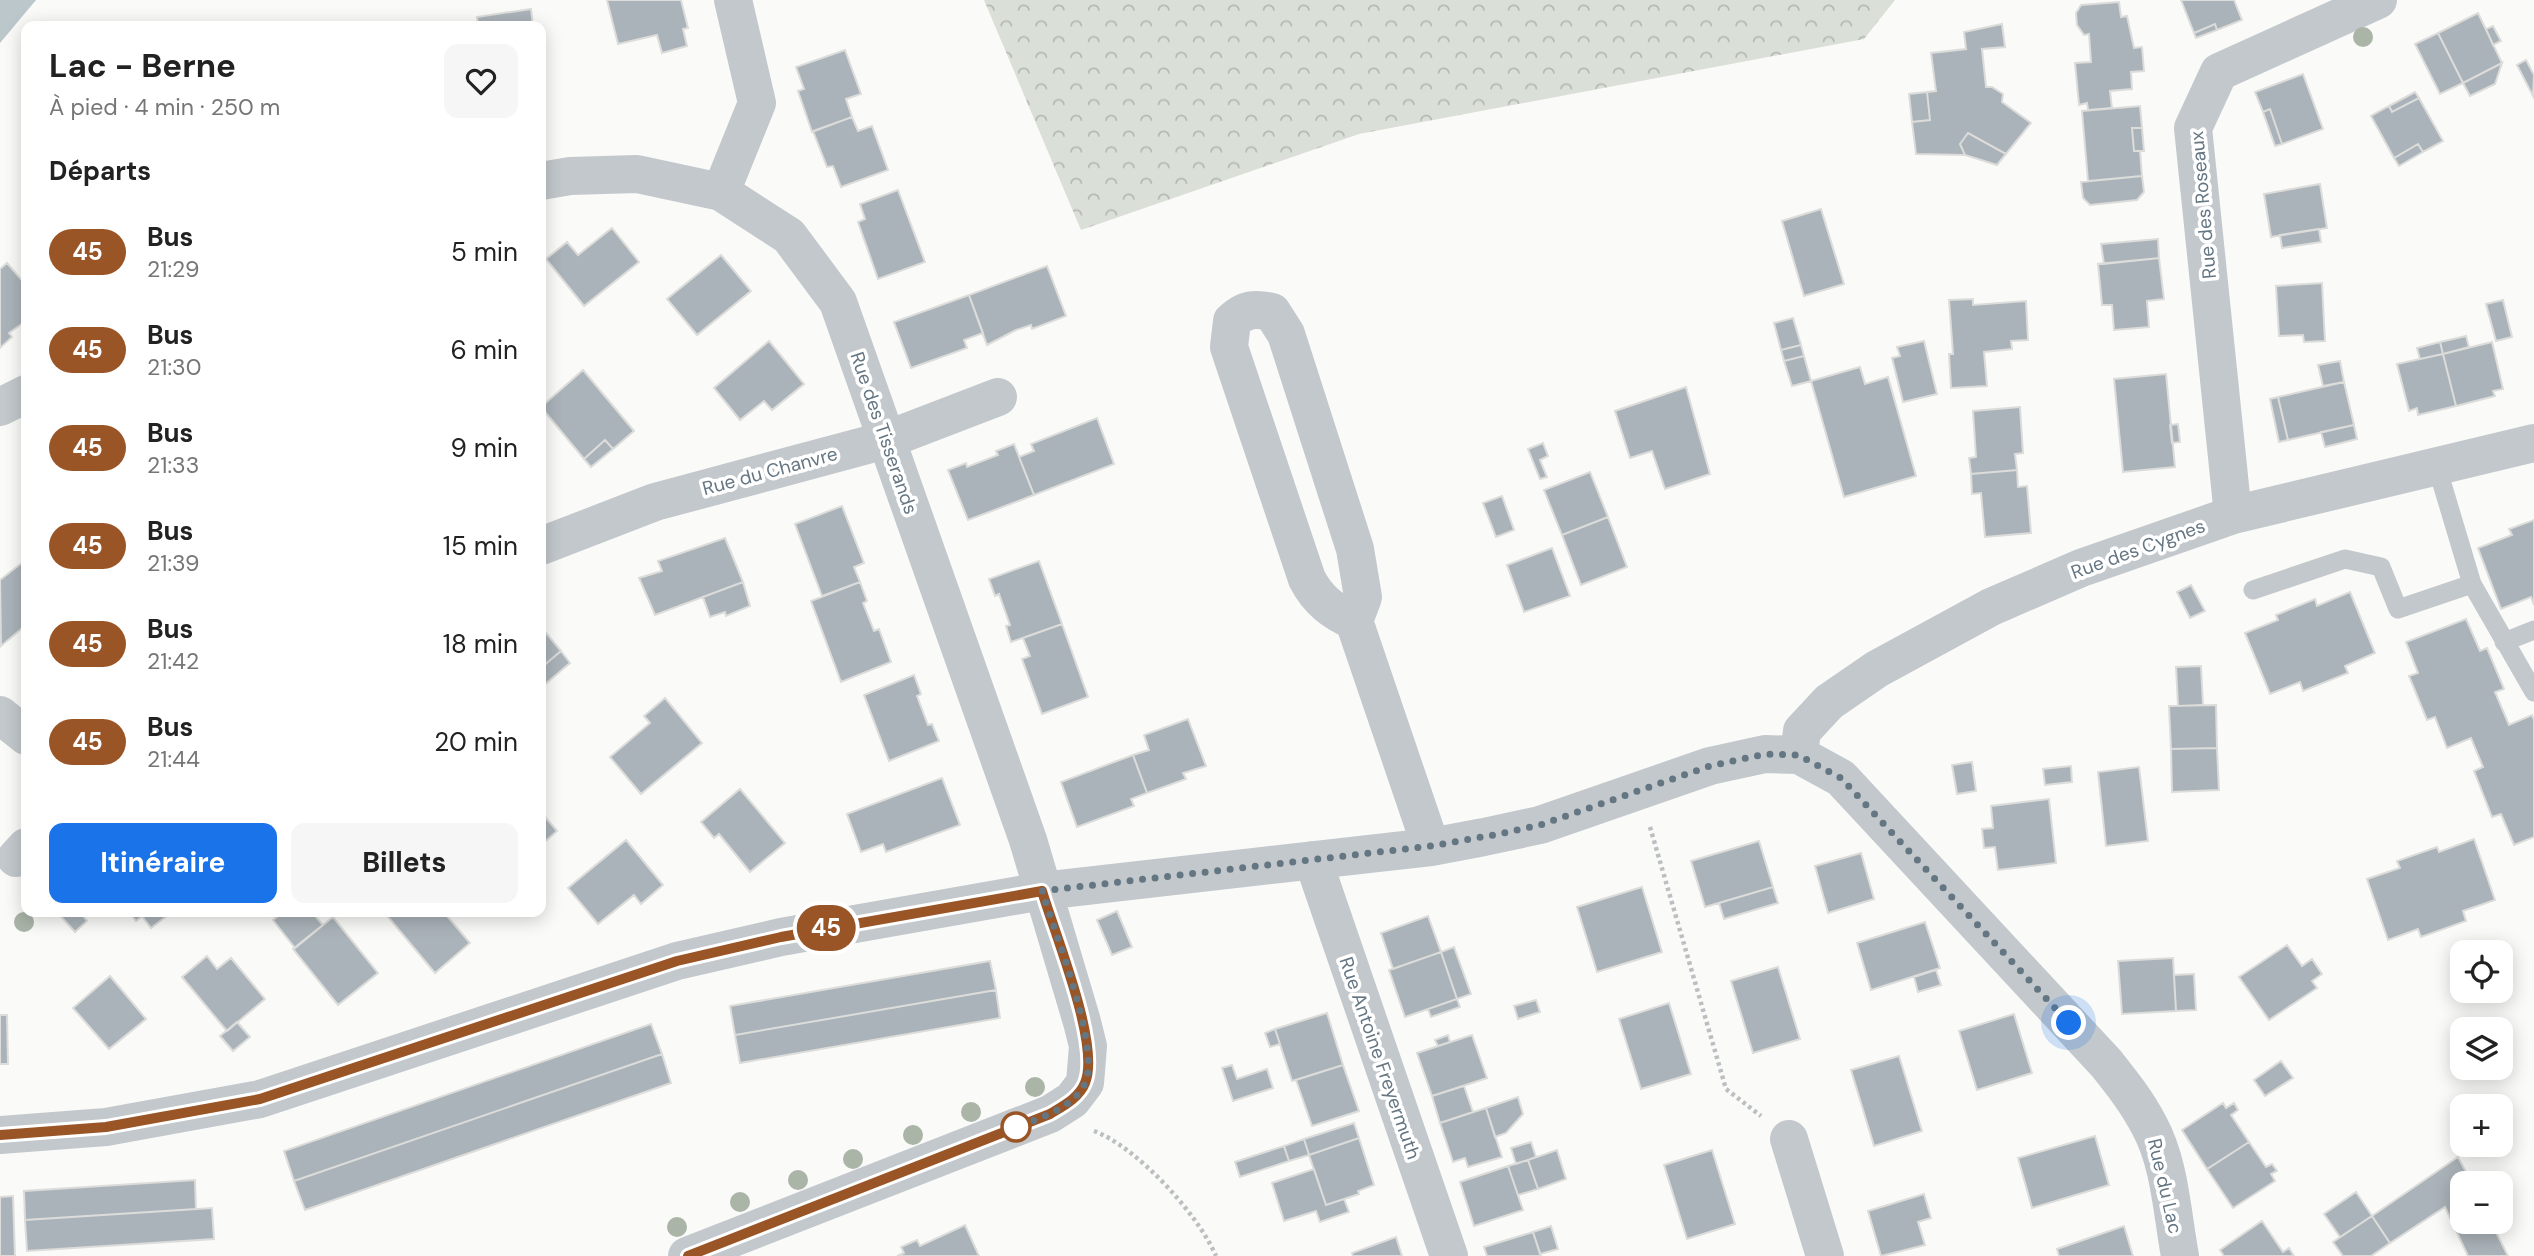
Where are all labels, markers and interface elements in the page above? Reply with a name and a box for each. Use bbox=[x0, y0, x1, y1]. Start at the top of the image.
text: Lac - Berne bbox=[49, 44, 236, 87]
button: heart bbox=[444, 44, 518, 118]
text: À pied · 4 min · 250 m bbox=[49, 92, 280, 122]
street label: Rue des Roseaux bbox=[2184, 129, 2222, 280]
text: Départs bbox=[49, 154, 151, 188]
text: Bus bbox=[147, 220, 193, 254]
text: 5 min bbox=[451, 235, 518, 269]
text: 45 bbox=[72, 236, 103, 267]
text: 21:29 bbox=[147, 254, 200, 284]
text: Bus bbox=[147, 318, 193, 352]
text: 6 min bbox=[450, 333, 518, 367]
text: 45 bbox=[72, 334, 103, 365]
street label: Rue des Tisserands bbox=[844, 348, 924, 518]
text: 21:30 bbox=[147, 352, 201, 382]
text: Bus bbox=[147, 416, 193, 450]
text: 9 min bbox=[450, 431, 518, 465]
text: 45 bbox=[72, 432, 103, 463]
street label: Rue du Chanvre bbox=[700, 441, 840, 501]
text: 21:33 bbox=[147, 450, 199, 480]
street label: Rue des Cygnes bbox=[2068, 513, 2208, 585]
text: Bus bbox=[147, 514, 193, 548]
text: 15 min bbox=[443, 529, 518, 563]
text: 45 bbox=[72, 530, 103, 561]
text: 21:39 bbox=[147, 548, 199, 578]
text: Bus bbox=[147, 612, 193, 646]
text: 18 min bbox=[443, 627, 518, 661]
text: 45 bbox=[72, 628, 103, 659]
text: 21:42 bbox=[147, 646, 199, 676]
text: Bus bbox=[147, 710, 193, 744]
text: 20 min bbox=[434, 725, 518, 759]
text: 45 bbox=[72, 726, 103, 757]
text: 21:44 bbox=[147, 744, 200, 774]
button: Itinéraire bbox=[49, 823, 277, 903]
button: Billets bbox=[291, 823, 518, 903]
line badge: 45 bbox=[794, 905, 858, 951]
text: 45 bbox=[811, 912, 841, 943]
map controls bbox=[2450, 940, 2513, 1234]
button: locate bbox=[2450, 940, 2513, 1003]
street label: Rue Antoine Freyermuth bbox=[1334, 954, 1426, 1162]
your location bbox=[2051, 1005, 2086, 1040]
button: layers bbox=[2450, 1017, 2513, 1080]
button: + bbox=[2450, 1094, 2513, 1157]
unlabelled marker bbox=[1001, 1112, 1031, 1142]
street label: Rue du Lac bbox=[2142, 1136, 2188, 1236]
button: − bbox=[2450, 1171, 2513, 1234]

